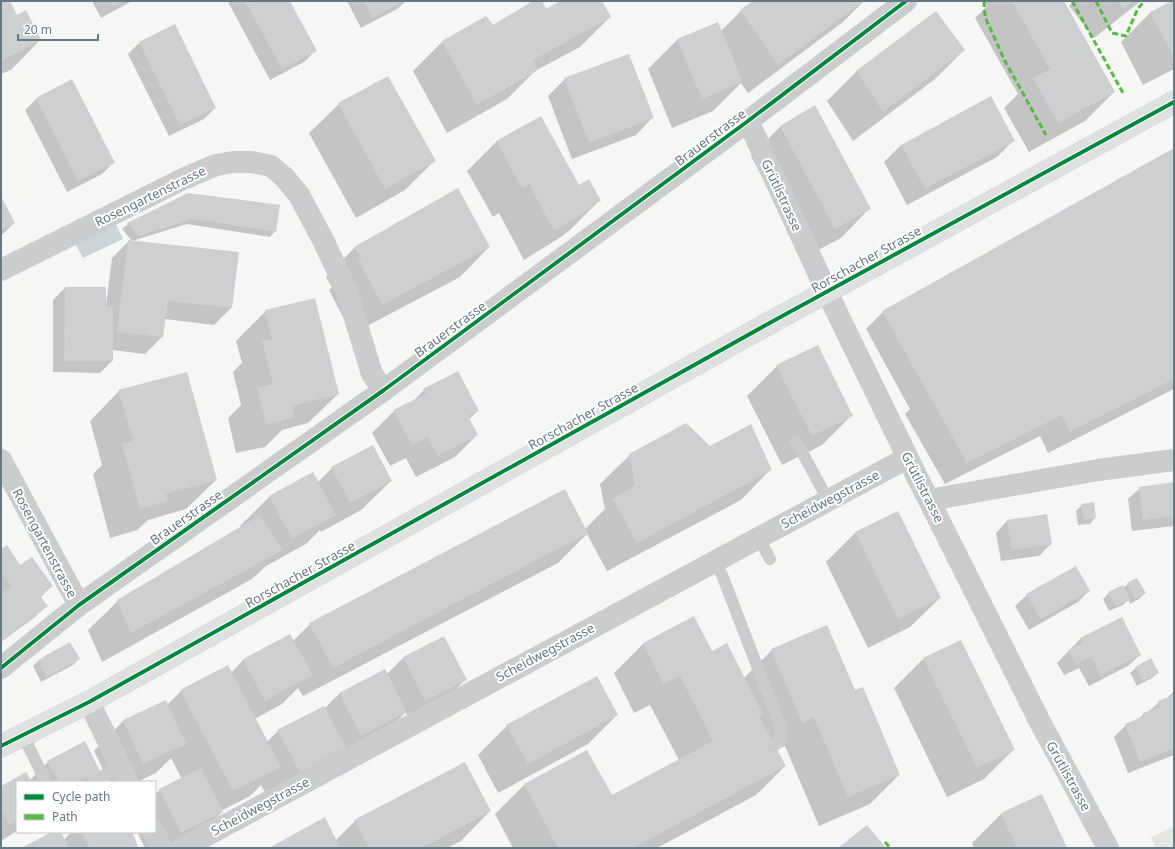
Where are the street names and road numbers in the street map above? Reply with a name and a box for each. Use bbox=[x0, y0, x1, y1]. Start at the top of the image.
street label: Brauerstrasse bbox=[671, 104, 749, 170]
street label: Grütlistrasse bbox=[757, 156, 807, 234]
street label: Rosengartenstrasse bbox=[92, 161, 208, 231]
street label: Rorschacher Strasse bbox=[808, 221, 924, 297]
street label: Brauerstrasse bbox=[410, 297, 490, 361]
street label: Rorschacher Strasse bbox=[525, 378, 641, 454]
street label: Grütlistrasse bbox=[897, 448, 949, 526]
street label: Scheidwegstrasse bbox=[778, 466, 882, 532]
street label: Rosengartenstrasse bbox=[9, 485, 81, 601]
street label: Brauerstrasse bbox=[146, 485, 226, 549]
street label: Rorschacher Strasse bbox=[242, 536, 358, 612]
street label: Scheidwegstrasse bbox=[493, 619, 597, 685]
street label: Grütlistrasse bbox=[1042, 738, 1096, 814]
street label: Scheidwegstrasse bbox=[208, 773, 312, 839]

